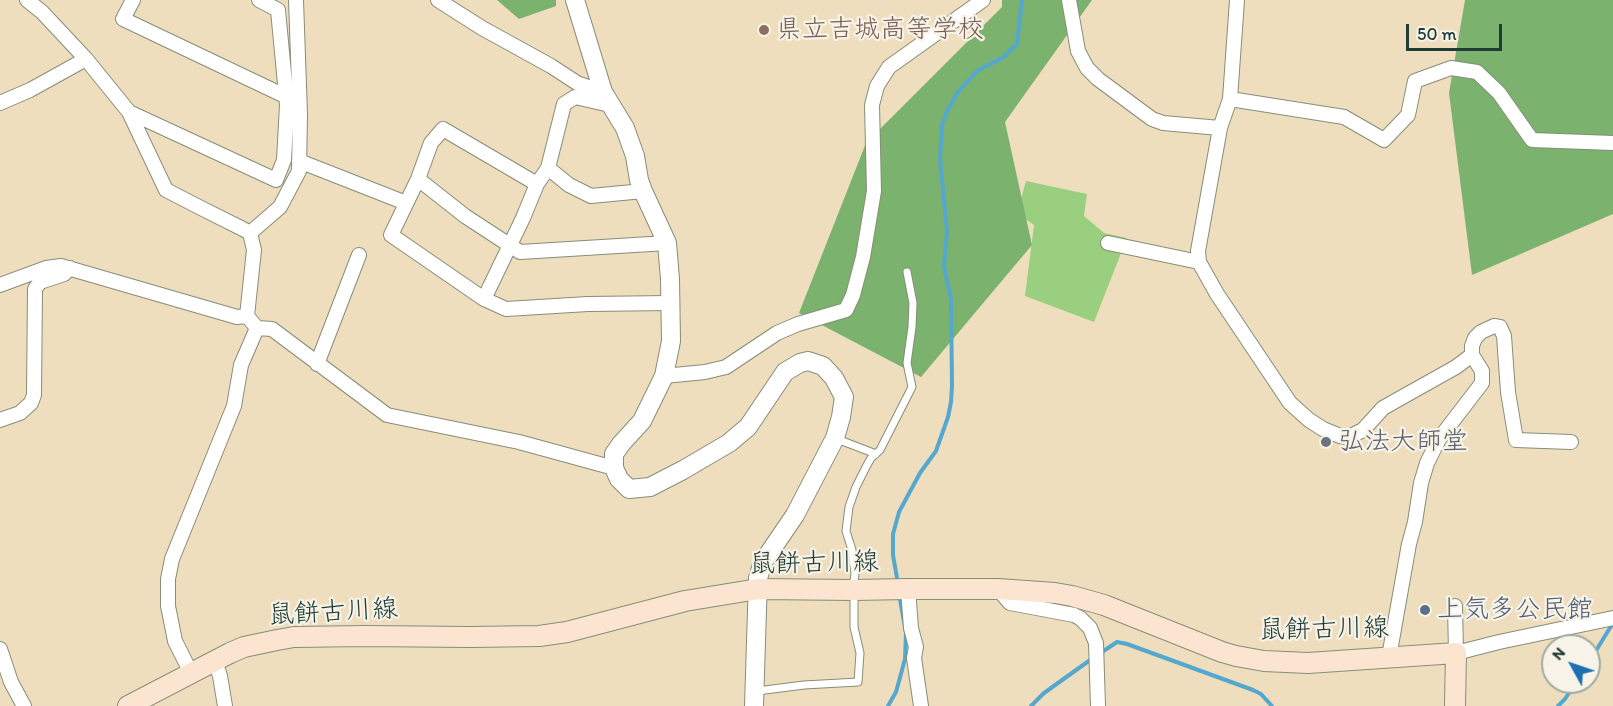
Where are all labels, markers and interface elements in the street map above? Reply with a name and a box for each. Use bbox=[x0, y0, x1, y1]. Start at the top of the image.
scale bar bbox=[1409, 12, 1505, 50]
place label: 県立吉城高等学校 bbox=[776, 14, 984, 46]
marker: 県立吉城高等学校 bbox=[757, 23, 771, 37]
text: 50 m bbox=[1417, 23, 1457, 45]
place label: 弘法大師堂 bbox=[1338, 426, 1468, 458]
marker: 弘法大師堂 bbox=[1319, 435, 1333, 449]
street label: 鼠餅古川線 bbox=[749, 547, 879, 581]
street label: 鼠餅古川線 bbox=[267, 594, 399, 632]
place label: 上気多公民館 bbox=[1437, 594, 1593, 626]
marker: 上気多公民館 bbox=[1418, 603, 1432, 617]
street label: 鼠餅古川線 bbox=[1259, 613, 1389, 647]
north arrow bbox=[1541, 634, 1601, 694]
text: N bbox=[1548, 643, 1569, 664]

